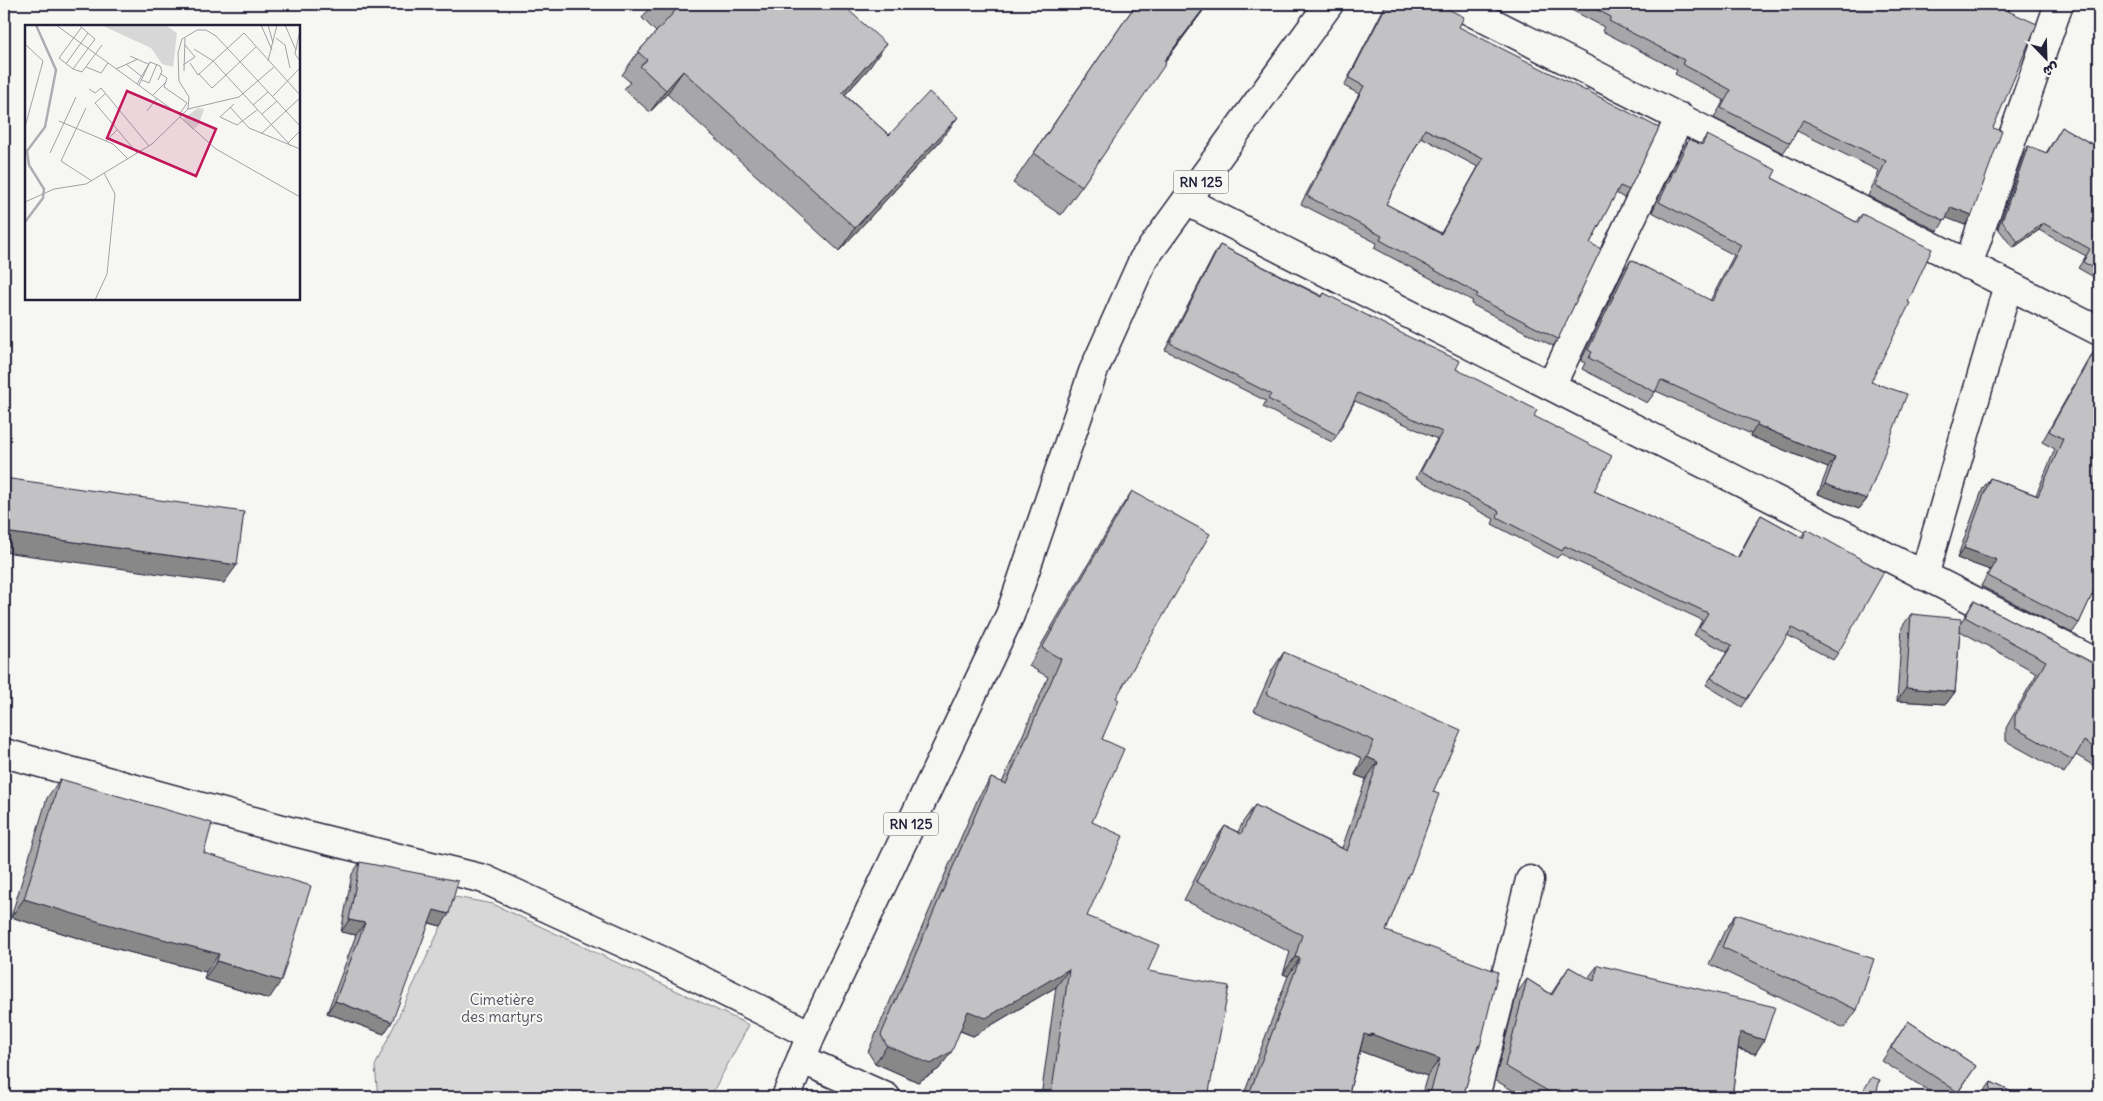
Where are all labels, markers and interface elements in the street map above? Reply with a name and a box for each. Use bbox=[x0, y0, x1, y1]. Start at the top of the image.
inset map bbox=[25, 25, 300, 300]
north arrow bbox=[2020, 32, 2070, 82]
text: ش bbox=[2040, 59, 2062, 81]
road number: RN 125 bbox=[1174, 170, 1228, 193]
road number: RN 125 bbox=[884, 812, 938, 836]
park label: Cimetière des martyrs bbox=[461, 990, 543, 1026]

